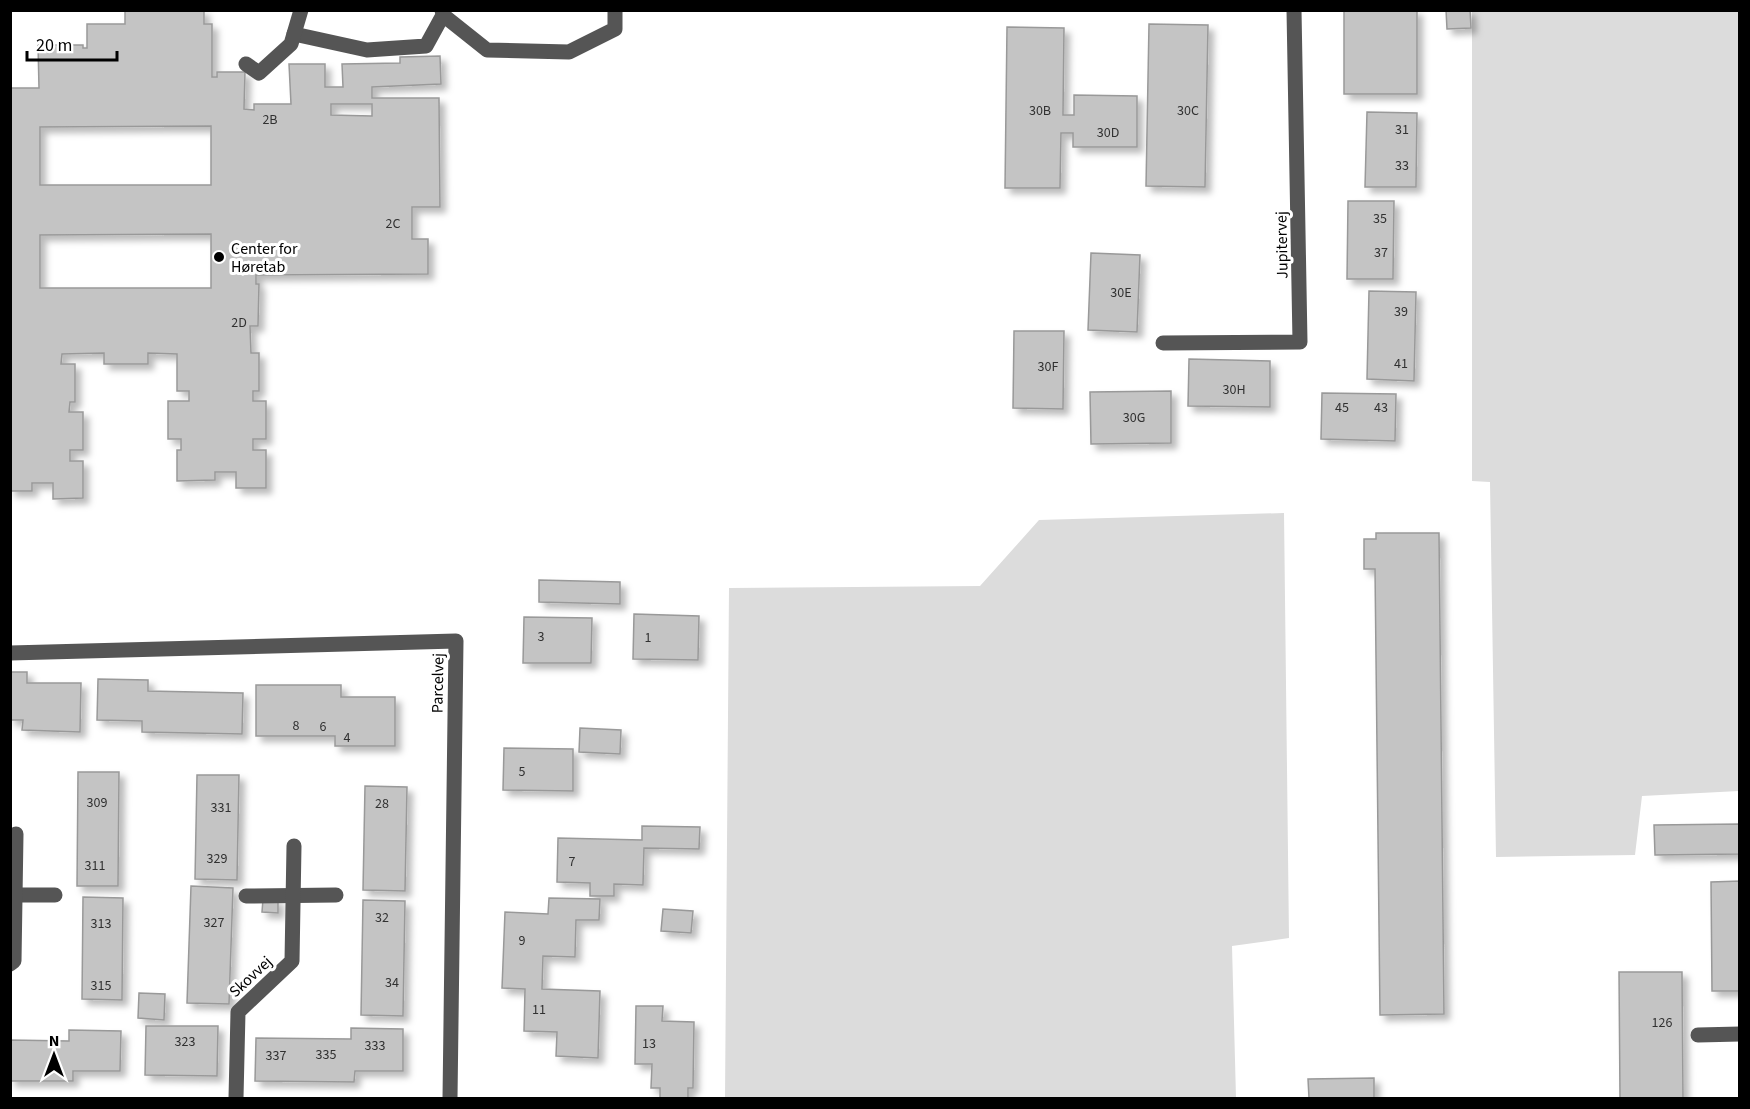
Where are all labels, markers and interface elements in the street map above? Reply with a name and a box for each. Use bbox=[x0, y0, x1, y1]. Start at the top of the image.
scale bar bbox=[27, 24, 117, 62]
text: 20 m bbox=[36, 33, 72, 58]
house number: 30B bbox=[1029, 101, 1051, 121]
house number: 30C bbox=[1177, 101, 1199, 121]
house number: 2B bbox=[262, 110, 278, 130]
house number: 31 bbox=[1395, 120, 1409, 140]
house number: 30D bbox=[1097, 123, 1119, 143]
house number: 33 bbox=[1395, 156, 1409, 176]
house number: 35 bbox=[1373, 209, 1387, 229]
street label: Jupitervej bbox=[1270, 211, 1294, 279]
house number: 2C bbox=[386, 214, 400, 234]
place label: Center for Høretab bbox=[231, 238, 298, 278]
house number: 37 bbox=[1374, 243, 1388, 263]
marker: Center for Høretab bbox=[212, 250, 226, 264]
house number: 30E bbox=[1110, 283, 1132, 303]
house number: 39 bbox=[1394, 302, 1408, 322]
house number: 2D bbox=[231, 313, 247, 333]
house number: 41 bbox=[1394, 354, 1408, 374]
house number: 30F bbox=[1038, 357, 1058, 377]
house number: 30H bbox=[1222, 380, 1246, 400]
house number: 45 bbox=[1335, 398, 1349, 418]
house number: 43 bbox=[1374, 398, 1388, 418]
house number: 30G bbox=[1123, 408, 1145, 428]
house number: 3 bbox=[538, 627, 545, 647]
house number: 1 bbox=[645, 628, 652, 648]
street label: Parcelvej bbox=[426, 653, 450, 713]
house number: 8 bbox=[293, 716, 300, 736]
house number: 6 bbox=[320, 717, 327, 737]
house number: 4 bbox=[344, 728, 351, 748]
house number: 5 bbox=[519, 762, 526, 782]
house number: 309 bbox=[87, 793, 107, 813]
house number: 28 bbox=[375, 794, 389, 814]
house number: 331 bbox=[211, 798, 231, 818]
house number: 329 bbox=[207, 849, 227, 869]
house number: 7 bbox=[569, 852, 576, 872]
house number: 311 bbox=[85, 856, 105, 876]
house number: 32 bbox=[375, 908, 389, 928]
house number: 327 bbox=[204, 913, 224, 933]
house number: 313 bbox=[91, 914, 111, 934]
house number: 9 bbox=[519, 931, 526, 951]
street label: Skovvej bbox=[224, 951, 277, 1002]
house number: 34 bbox=[385, 973, 399, 993]
house number: 315 bbox=[91, 976, 111, 996]
house number: 11 bbox=[532, 1000, 546, 1020]
house number: 126 bbox=[1652, 1013, 1672, 1033]
north arrow bbox=[24, 1025, 84, 1085]
text: N bbox=[49, 1030, 59, 1052]
house number: 323 bbox=[175, 1032, 195, 1052]
house number: 13 bbox=[642, 1034, 656, 1054]
house number: 333 bbox=[365, 1036, 385, 1056]
house number: 335 bbox=[316, 1045, 336, 1065]
house number: 337 bbox=[266, 1046, 286, 1066]

